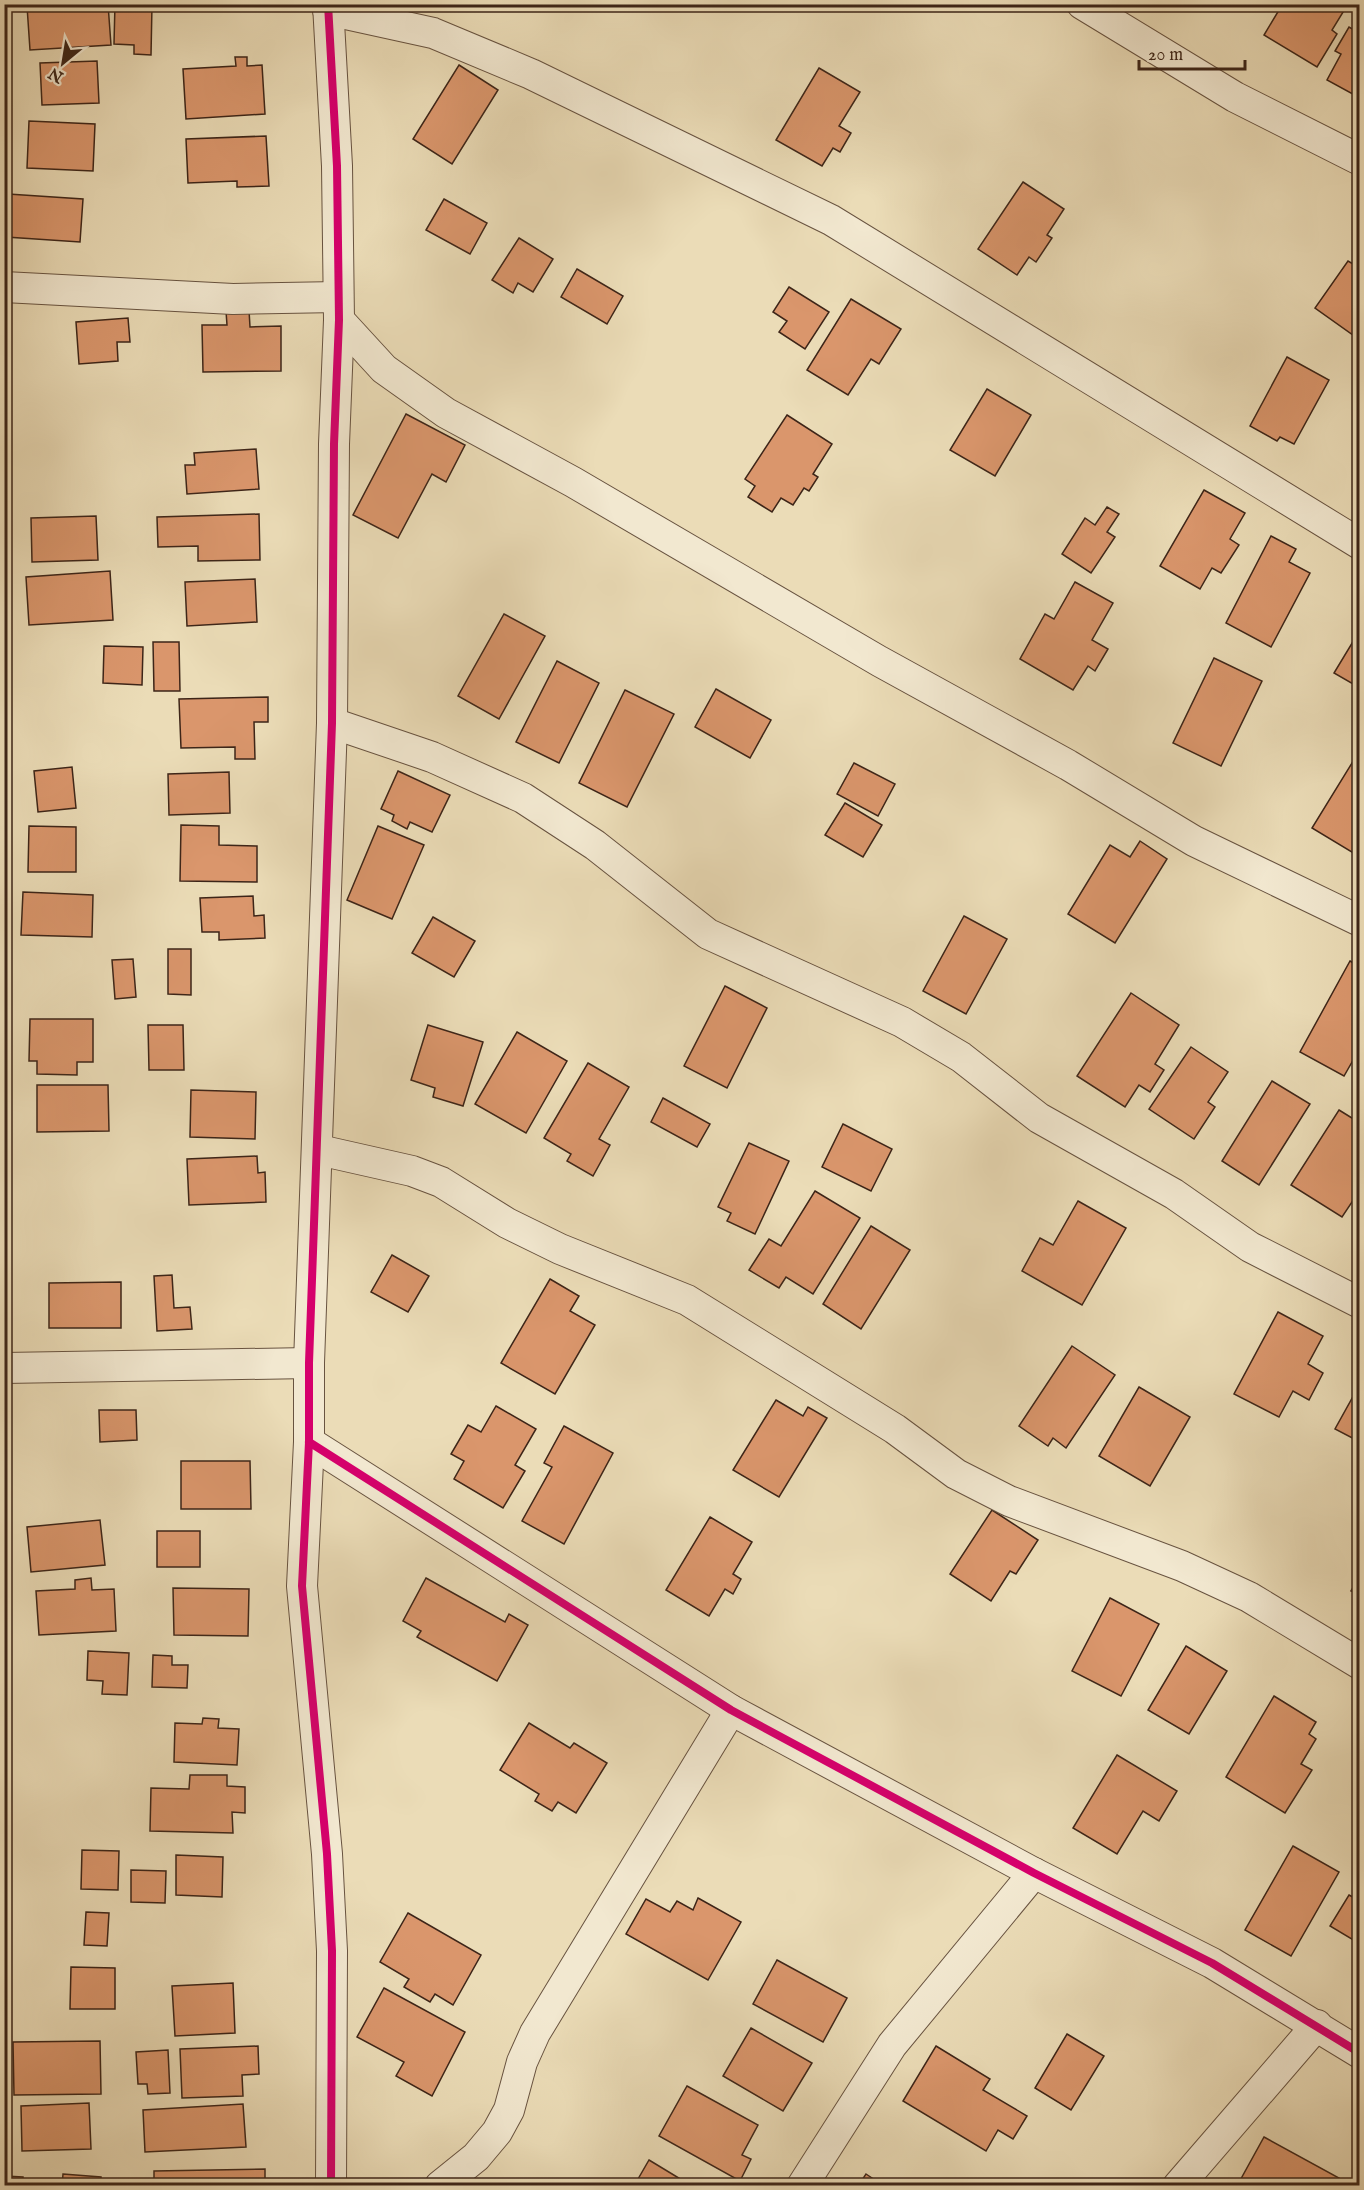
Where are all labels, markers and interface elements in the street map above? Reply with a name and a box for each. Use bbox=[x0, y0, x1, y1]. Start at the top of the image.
north arrow bbox=[33, 33, 93, 93]
scale bar bbox=[1139, 33, 1246, 71]
text: 20 m bbox=[1148, 44, 1183, 67]
text: N bbox=[45, 62, 68, 87]

